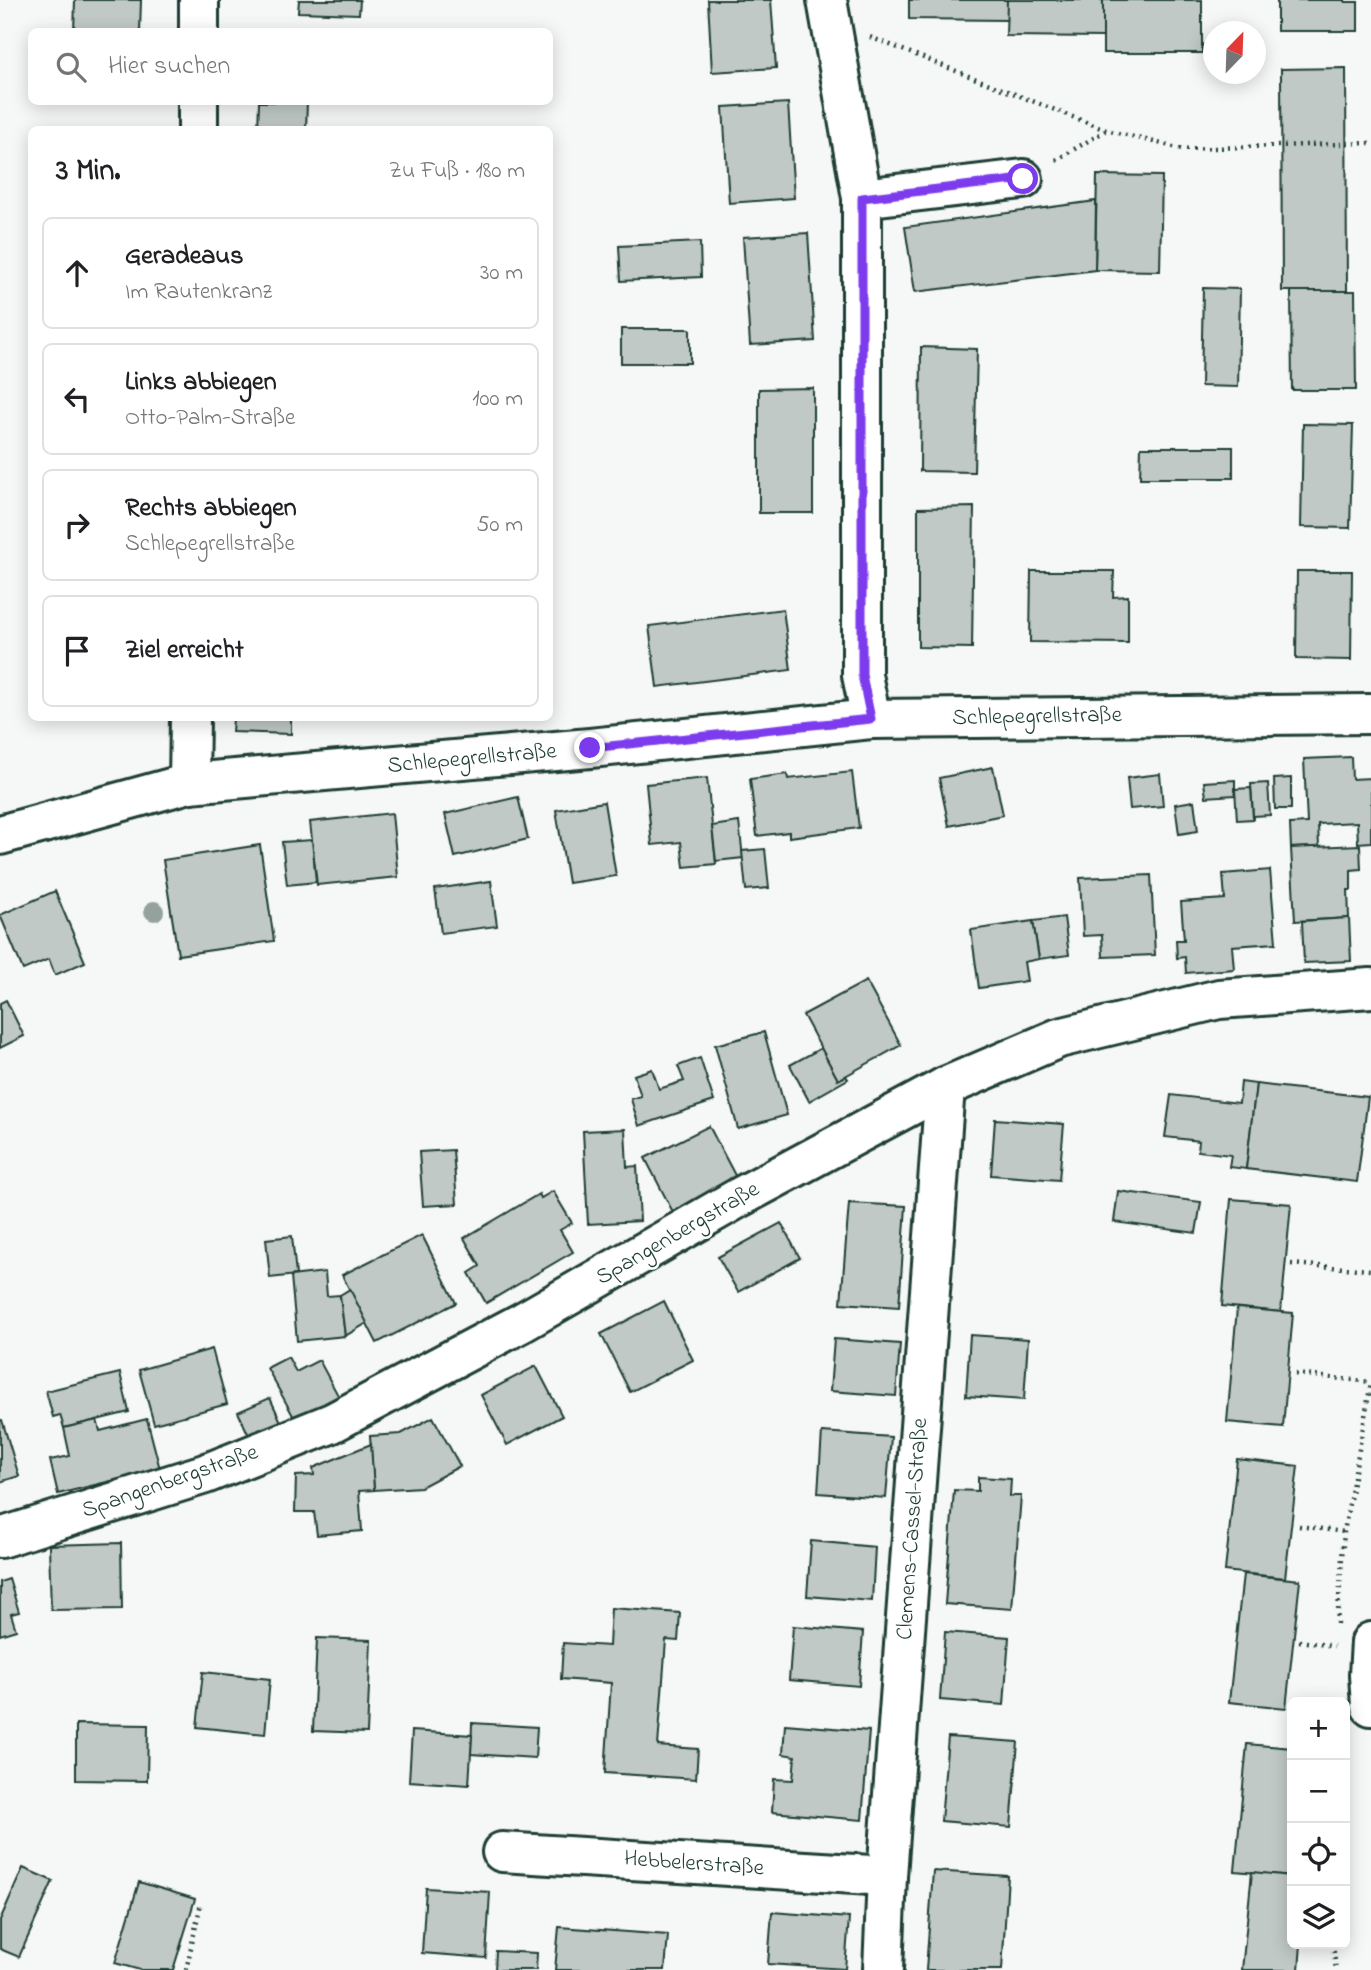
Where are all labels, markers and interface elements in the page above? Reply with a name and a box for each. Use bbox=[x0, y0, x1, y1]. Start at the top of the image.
north arrow bbox=[1203, 21, 1266, 84]
search box bbox=[28, 28, 553, 105]
icon: search bbox=[52, 48, 90, 86]
text: Hier suchen bbox=[108, 48, 230, 86]
text: 3 Min. bbox=[56, 150, 120, 194]
text: Zu Fuß · 180 m bbox=[389, 155, 525, 188]
route start bbox=[1007, 163, 1038, 194]
text: Geradeaus bbox=[125, 238, 243, 276]
icon: ahead bbox=[58, 254, 96, 292]
text: 30 m bbox=[480, 257, 523, 290]
text: Im Rautenkranz bbox=[125, 276, 272, 309]
text: Links abbiegen bbox=[125, 364, 276, 402]
icon: left bbox=[58, 380, 96, 418]
text: 100 m bbox=[472, 383, 523, 416]
text: Otto-Palm-Straße bbox=[125, 402, 295, 435]
text: Rechts abbiegen bbox=[125, 490, 297, 528]
icon: right bbox=[58, 506, 96, 544]
text: 50 m bbox=[476, 509, 523, 542]
text: Schlepegrellstraße bbox=[125, 528, 295, 561]
icon: arrive bbox=[58, 632, 96, 670]
text: Ziel erreicht bbox=[125, 632, 244, 670]
street label: Schlepegrellstraße bbox=[952, 699, 1123, 736]
route end bbox=[574, 732, 605, 763]
street label: Schlepegrellstraße bbox=[386, 735, 559, 784]
street label: Spangenbergstraße bbox=[590, 1173, 767, 1295]
street label: Clemens-Cassel-Straße bbox=[889, 1416, 937, 1641]
street label: Spangenbergstraße bbox=[78, 1436, 263, 1529]
map controls bbox=[1287, 1697, 1350, 1949]
button: + bbox=[1287, 1697, 1350, 1760]
button: − bbox=[1287, 1760, 1350, 1823]
button: locate bbox=[1287, 1823, 1350, 1886]
street label: Hebbelerstraße bbox=[623, 1843, 766, 1885]
button: layers bbox=[1287, 1886, 1350, 1949]

